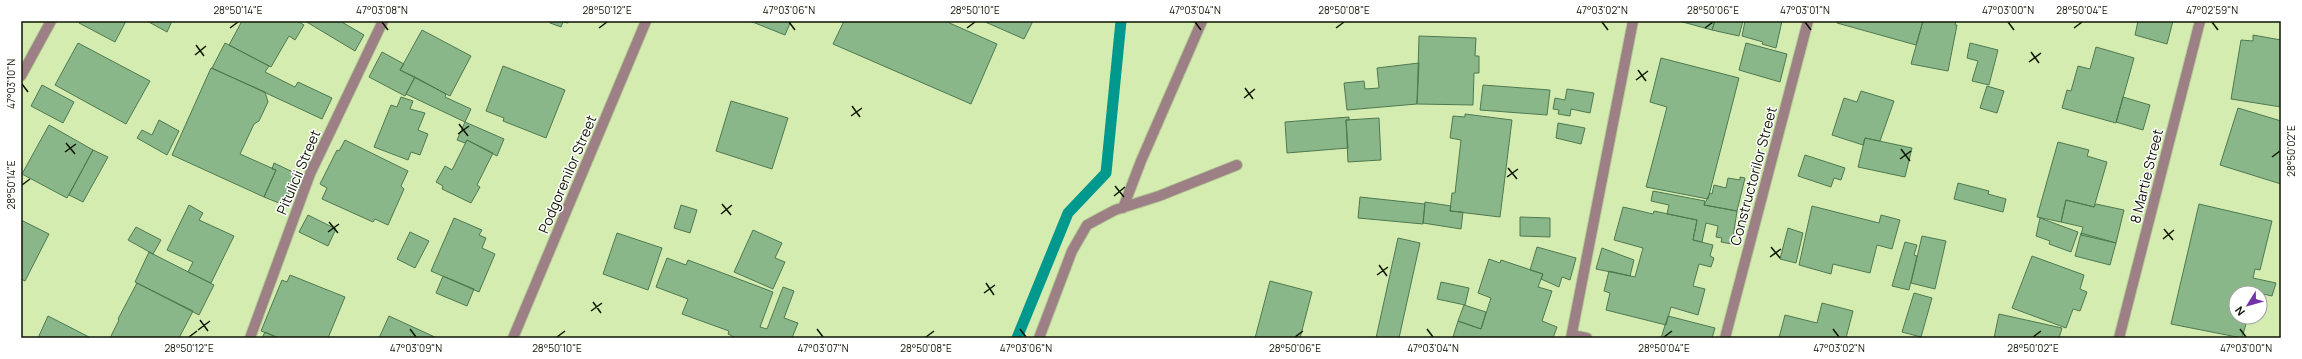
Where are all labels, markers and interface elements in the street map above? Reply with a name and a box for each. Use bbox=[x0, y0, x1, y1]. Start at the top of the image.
text: 28°50'14"E bbox=[213, 3, 263, 17]
text: 47°03'08"N bbox=[356, 3, 408, 17]
text: 28°50'12"E bbox=[582, 3, 632, 17]
text: 47°03'06"N bbox=[763, 3, 815, 17]
text: 28°50'10"E bbox=[950, 3, 1000, 17]
text: 47°03'04"N bbox=[1169, 3, 1221, 17]
text: 28°50'08"E bbox=[1318, 3, 1370, 17]
text: 47°03'02"N bbox=[1576, 3, 1628, 17]
text: 28°50'06"E bbox=[1687, 3, 1739, 17]
text: 47°03'01"N bbox=[1780, 3, 1830, 17]
text: 47°03'00"N bbox=[1982, 3, 2034, 17]
text: 28°50'04"E bbox=[2056, 3, 2108, 17]
text: 47°02'59"N bbox=[2186, 3, 2238, 17]
text: 47°03'10"N bbox=[4, 59, 18, 109]
street label: Constructorilor Street bbox=[1725, 104, 1781, 248]
street label: Podgorenilor Street bbox=[534, 112, 601, 236]
text: 28°50'02"E bbox=[2284, 125, 2298, 177]
street label: Pitulicii Street bbox=[272, 126, 325, 217]
street label: 8 Martie Street bbox=[2125, 127, 2167, 225]
text: 28°50'14"E bbox=[4, 160, 18, 210]
north arrow bbox=[2228, 285, 2268, 325]
text: N bbox=[2231, 304, 2248, 319]
text: 28°50'12"E bbox=[164, 341, 214, 355]
text: 47°03'09"N bbox=[390, 341, 442, 355]
text: 28°50'10"E bbox=[532, 341, 582, 355]
text: 47°03'07"N bbox=[797, 341, 849, 355]
text: 28°50'08"E bbox=[900, 341, 952, 355]
text: 47°03'06"N bbox=[1000, 341, 1052, 355]
text: 28°50'06"E bbox=[1269, 341, 1321, 355]
text: 47°03'04"N bbox=[1407, 341, 1459, 355]
text: 28°50'04"E bbox=[1638, 341, 1690, 355]
text: 47°03'02"N bbox=[1813, 341, 1865, 355]
text: 28°50'02"E bbox=[2007, 341, 2059, 355]
text: 47°03'00"N bbox=[2220, 341, 2272, 355]

